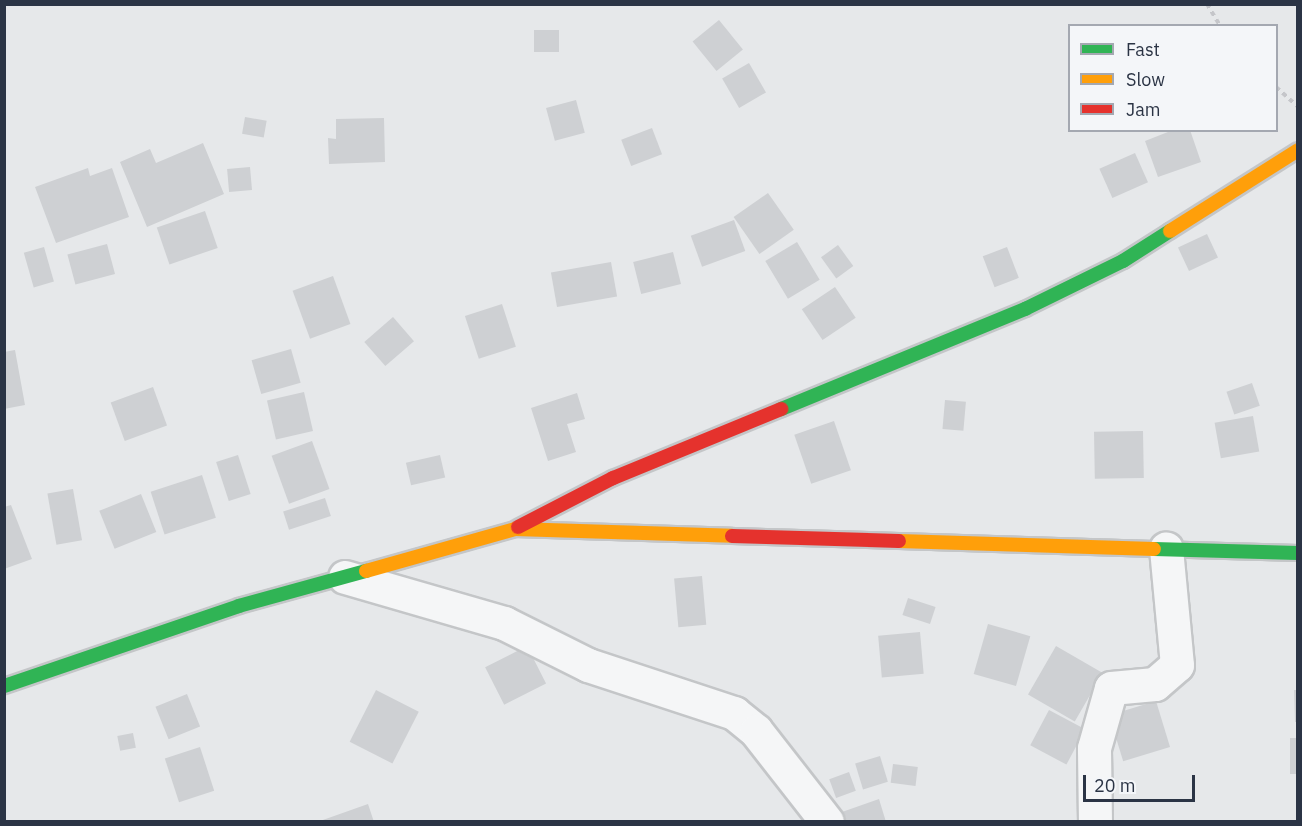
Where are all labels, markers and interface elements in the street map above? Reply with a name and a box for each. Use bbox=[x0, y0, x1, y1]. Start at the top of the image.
legend bbox=[1068, 24, 1278, 132]
text: Fast bbox=[1126, 38, 1160, 61]
text: Slow bbox=[1126, 68, 1165, 91]
text: Jam bbox=[1126, 98, 1161, 121]
scale bar bbox=[1086, 763, 1198, 801]
text: 20 m bbox=[1094, 774, 1136, 797]

